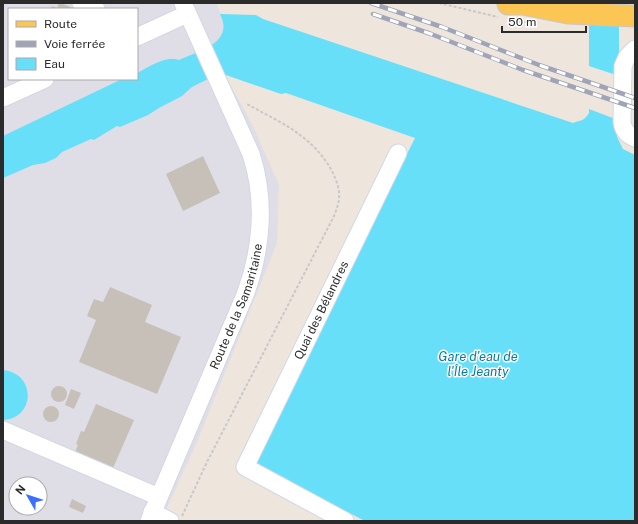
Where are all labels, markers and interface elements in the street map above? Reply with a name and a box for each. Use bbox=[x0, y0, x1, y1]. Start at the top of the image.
legend bbox=[8, 8, 138, 80]
scale bar bbox=[502, 8, 586, 34]
text: 50 m bbox=[508, 15, 536, 29]
text: Route bbox=[44, 17, 77, 31]
text: Voie ferrée bbox=[44, 37, 105, 51]
text: Eau bbox=[44, 57, 65, 71]
street label: Route de la Samaritaine bbox=[207, 243, 265, 371]
street label: Quai des Bélandres bbox=[291, 259, 351, 362]
water label: Gare d'eau de l'Île Jeanty bbox=[438, 349, 518, 379]
north arrow bbox=[8, 476, 48, 516]
text: N bbox=[13, 483, 28, 497]

